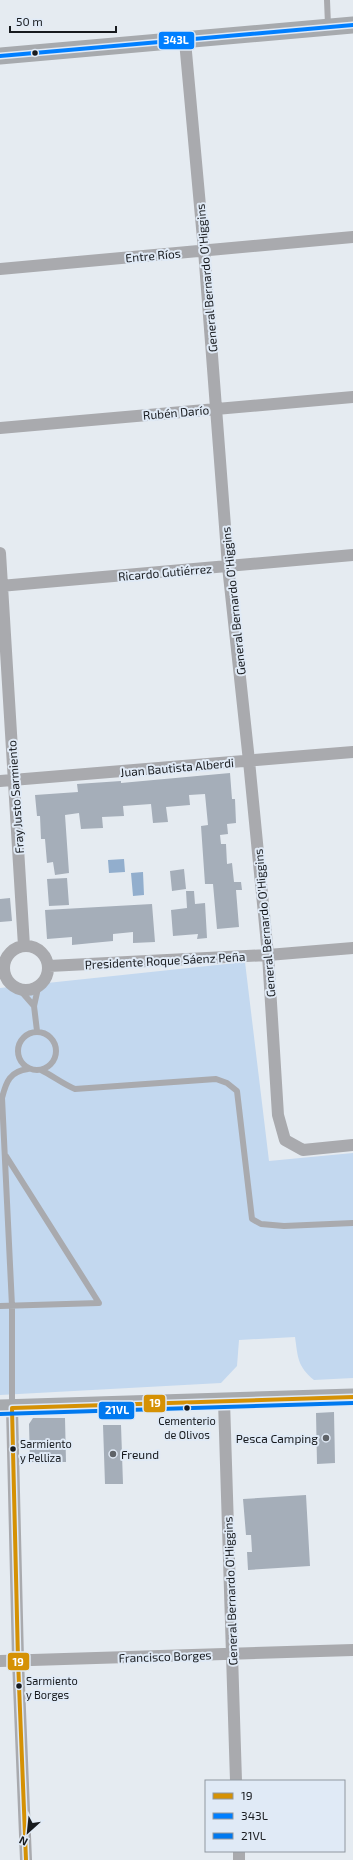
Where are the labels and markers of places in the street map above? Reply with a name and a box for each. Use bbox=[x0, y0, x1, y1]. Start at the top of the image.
unlabelled marker bbox=[30, 48, 40, 58]
marker: Cementerio de Olivos bbox=[182, 1403, 192, 1413]
place label: Cementerio de Olivos bbox=[158, 1414, 216, 1441]
place label: Pesca Camping bbox=[236, 1431, 318, 1445]
marker: Pesca Camping bbox=[321, 1433, 331, 1443]
place label: Sarmiento y Pelliza bbox=[20, 1437, 72, 1464]
marker: Sarmiento y Pelliza bbox=[8, 1444, 18, 1454]
place label: Freund bbox=[121, 1447, 159, 1461]
marker: Freund bbox=[108, 1449, 118, 1459]
place label: Sarmiento y Borges bbox=[26, 1674, 78, 1701]
marker: Sarmiento y Borges bbox=[14, 1681, 24, 1691]

